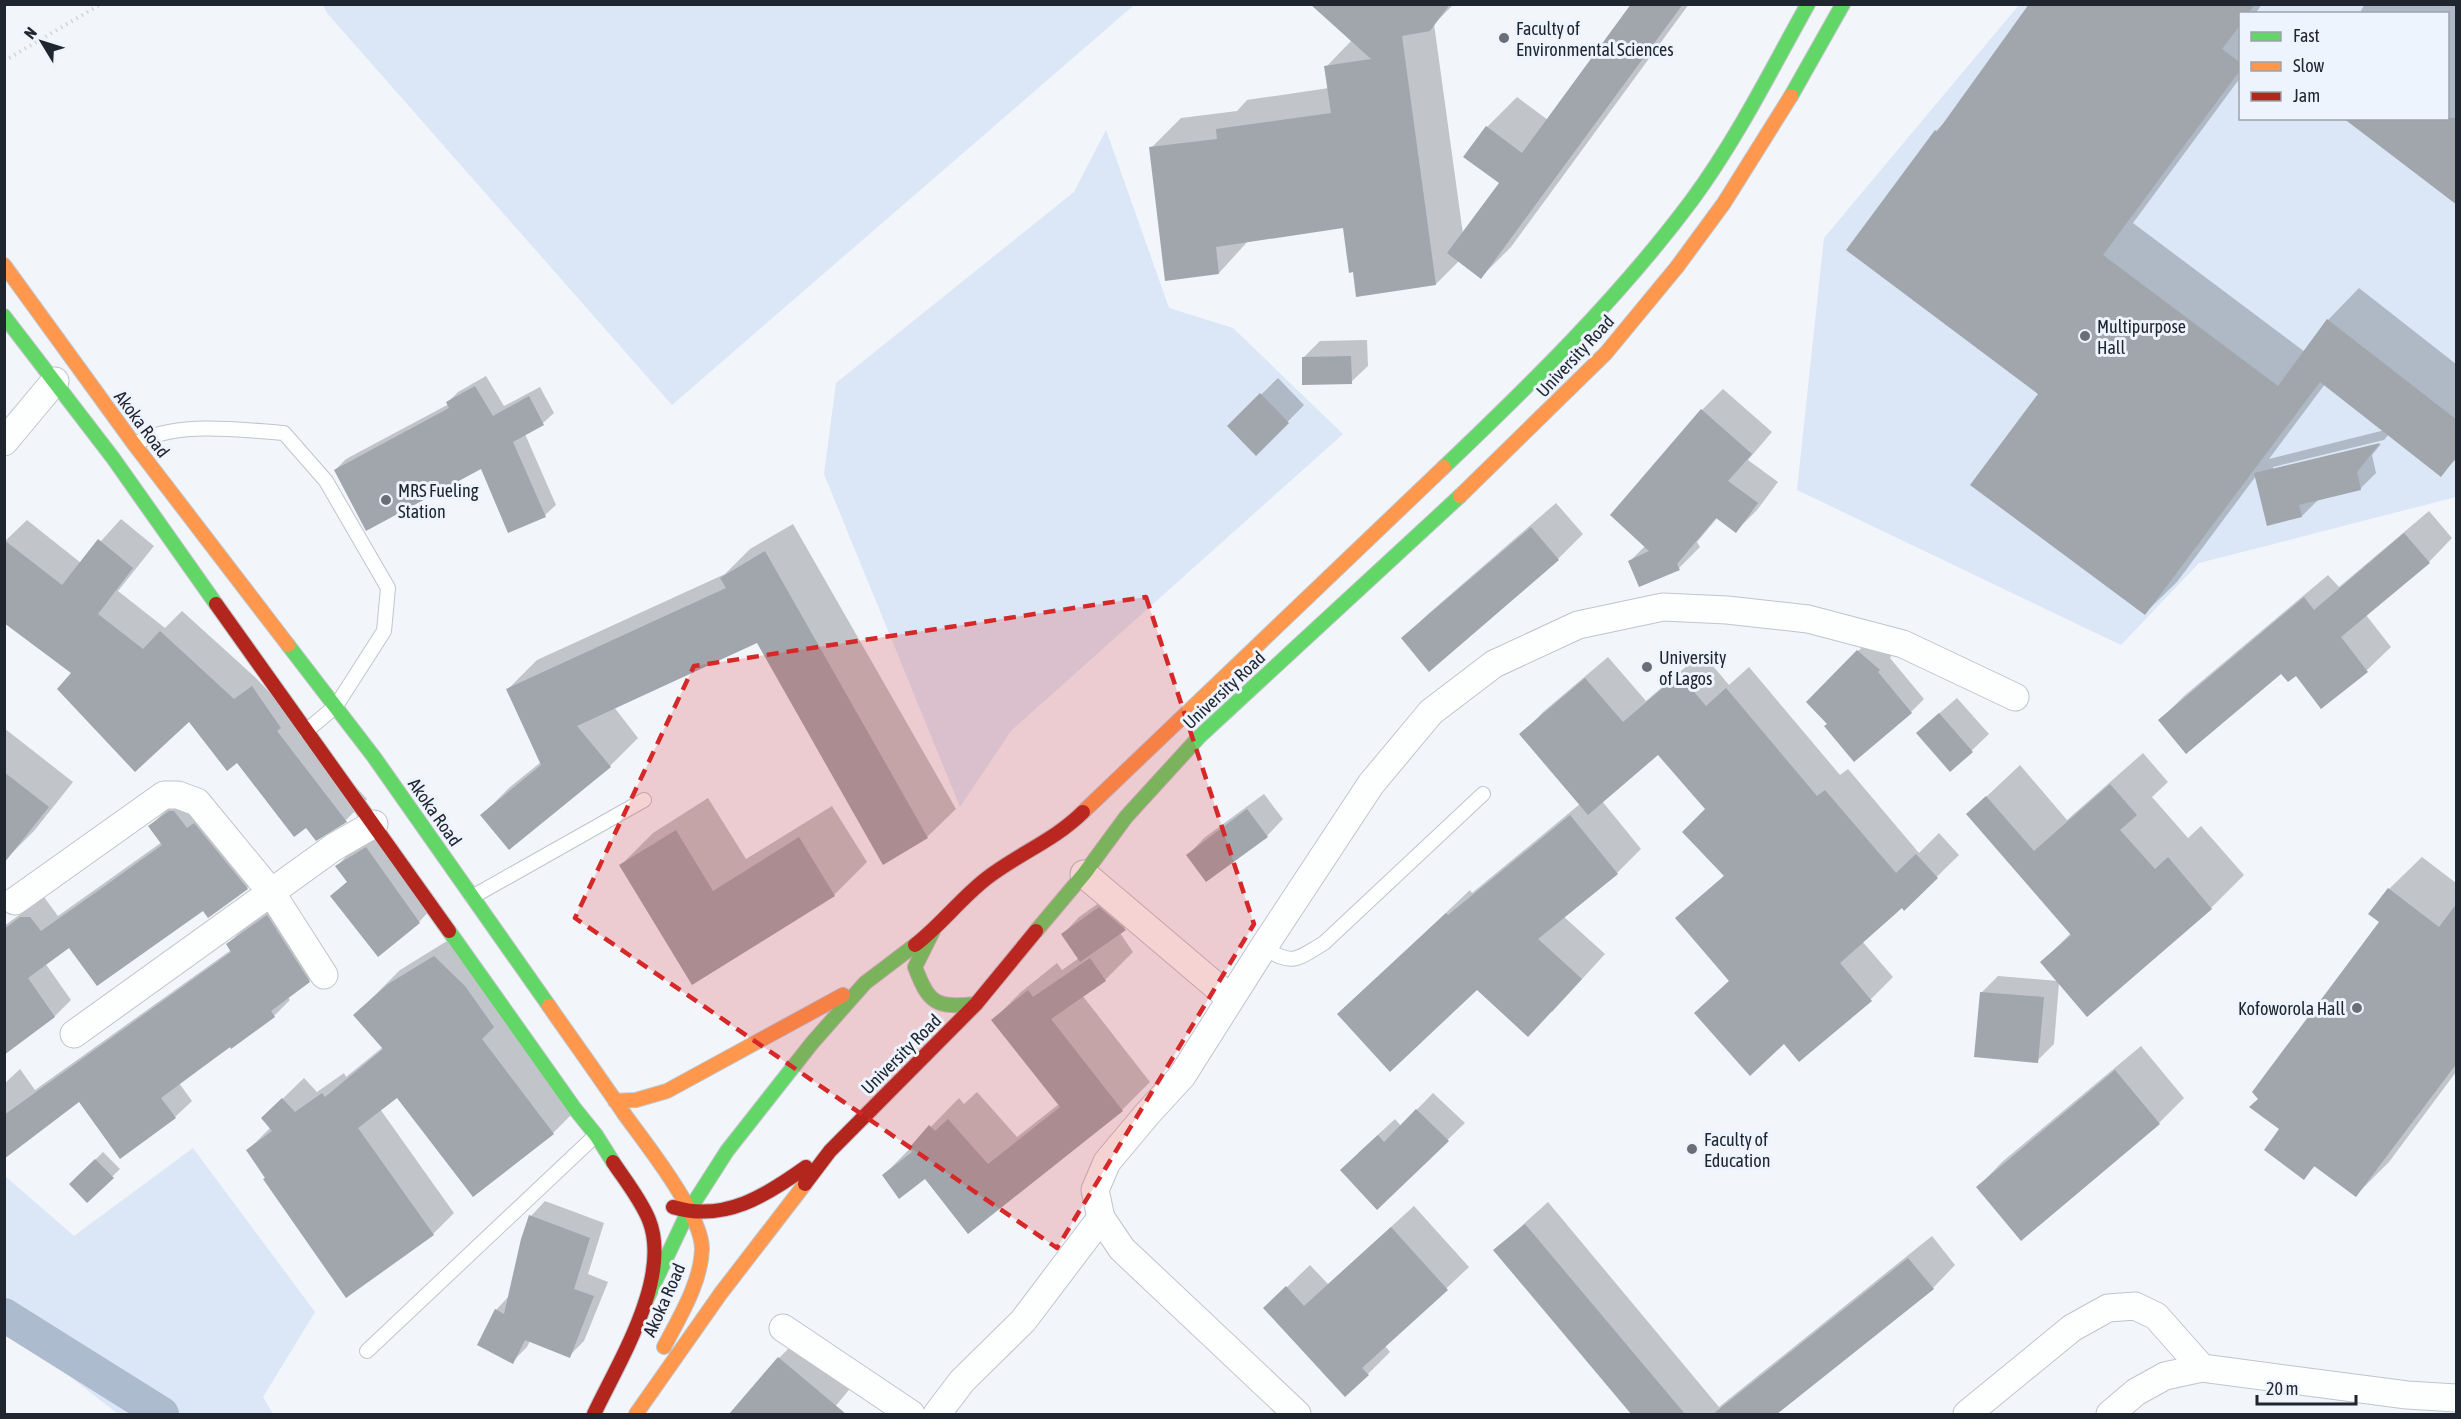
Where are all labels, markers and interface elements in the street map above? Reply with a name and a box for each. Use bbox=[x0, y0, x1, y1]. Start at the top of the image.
north arrow bbox=[12, 12, 72, 72]
legend bbox=[2239, 12, 2449, 120]
place label: Faculty of Environmental Sciences bbox=[1516, 18, 1674, 60]
text: N bbox=[20, 23, 40, 42]
text: Fast bbox=[2293, 25, 2320, 46]
marker: Faculty of Environmental Sciences bbox=[1497, 31, 1511, 45]
text: Slow bbox=[2293, 55, 2324, 76]
text: Jam bbox=[2293, 85, 2320, 106]
street label: University Road bbox=[1532, 311, 1618, 401]
place label: Multipurpose Hall bbox=[2097, 316, 2186, 358]
marker: Multipurpose Hall bbox=[2078, 329, 2092, 343]
street label: Akoka Road bbox=[110, 387, 174, 461]
place label: MRS Fueling Station bbox=[398, 480, 479, 522]
marker: MRS Fueling Station bbox=[379, 493, 393, 507]
street label: University Road bbox=[1179, 647, 1269, 733]
place label: University of Lagos bbox=[1659, 647, 1726, 689]
marker: University of Lagos bbox=[1640, 660, 1654, 674]
street label: Akoka Road bbox=[404, 774, 466, 850]
place label: Kofoworola Hall bbox=[2238, 998, 2345, 1019]
marker: Kofoworola Hall bbox=[2350, 1001, 2364, 1015]
street label: University Road bbox=[857, 1010, 945, 1098]
place label: Faculty of Education bbox=[1704, 1129, 1770, 1171]
marker: Faculty of Education bbox=[1685, 1142, 1699, 1156]
street label: Akoka Road bbox=[639, 1260, 689, 1340]
scale bar bbox=[2257, 1368, 2356, 1406]
text: 20 m bbox=[2266, 1378, 2298, 1399]

